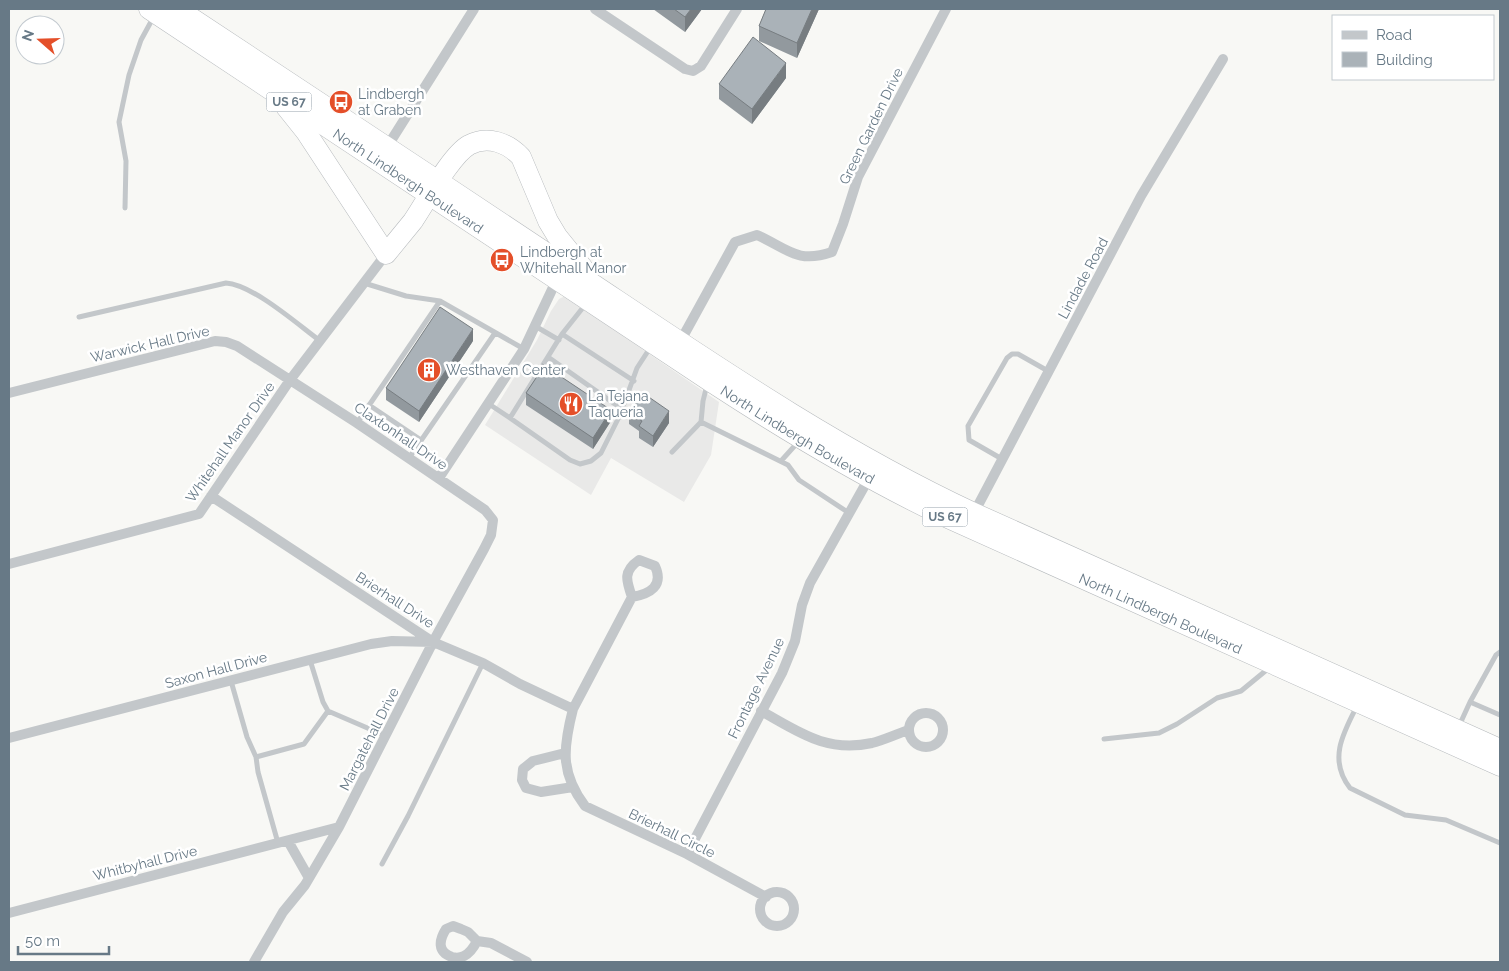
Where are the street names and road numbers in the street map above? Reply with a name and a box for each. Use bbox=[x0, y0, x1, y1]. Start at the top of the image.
street label: Green Garden Drive bbox=[836, 65, 906, 187]
road number: US 67 bbox=[266, 92, 312, 111]
street label: North Lindbergh Boulevard bbox=[330, 125, 486, 237]
street label: Lindade Road bbox=[1055, 235, 1111, 321]
street label: Warwick Hall Drive bbox=[89, 323, 211, 365]
street label: Whitehall Manor Drive bbox=[182, 379, 278, 505]
street label: North Lindbergh Boulevard bbox=[718, 382, 877, 487]
street label: Claxtonhall Drive bbox=[351, 399, 451, 473]
road number: US 67 bbox=[922, 508, 968, 526]
street label: Brierhall Drive bbox=[353, 569, 437, 631]
street label: North Lindbergh Boulevard bbox=[1077, 570, 1244, 657]
street label: Frontage Avenue bbox=[725, 635, 787, 741]
street label: Saxon Hall Drive bbox=[163, 649, 269, 691]
street label: Margatehall Drive bbox=[336, 685, 402, 793]
street label: Brierhall Circle bbox=[626, 805, 718, 861]
street label: Whitbyhall Drive bbox=[91, 842, 199, 884]

